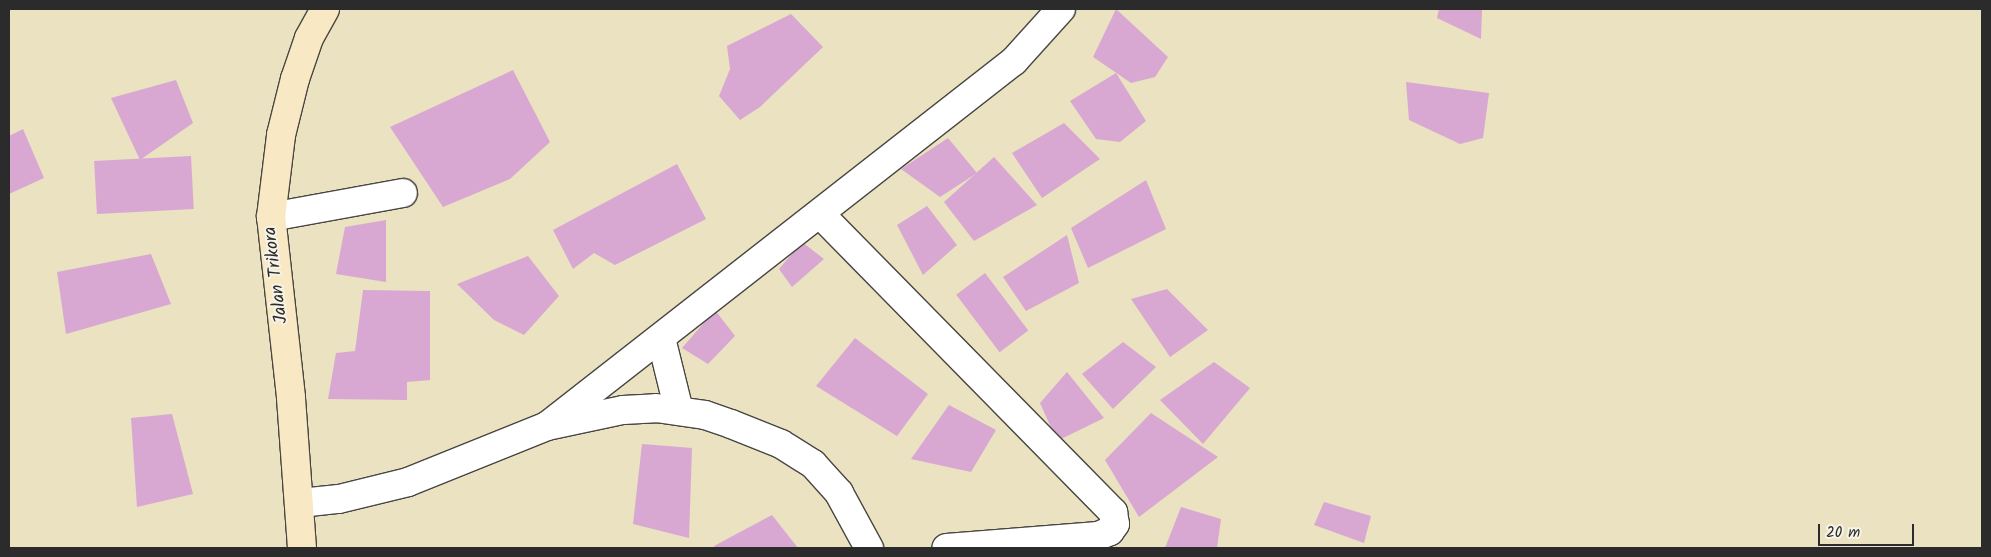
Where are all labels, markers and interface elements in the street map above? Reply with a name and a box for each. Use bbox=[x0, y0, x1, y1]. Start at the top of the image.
street label: Jalan Trikora bbox=[260, 225, 294, 325]
scale bar bbox=[1821, 514, 1917, 546]
text: 20 m bbox=[1826, 521, 1860, 545]

